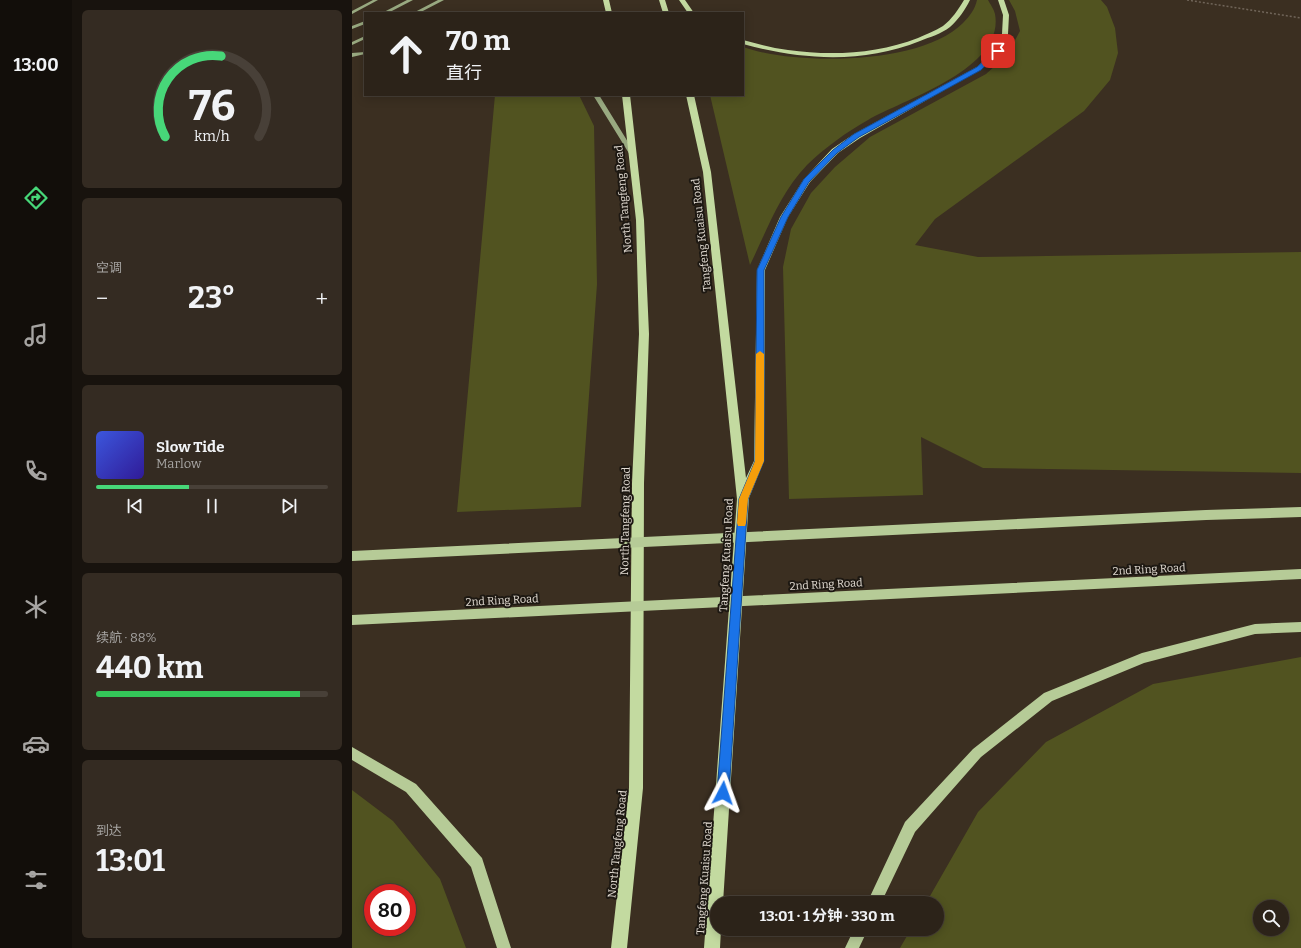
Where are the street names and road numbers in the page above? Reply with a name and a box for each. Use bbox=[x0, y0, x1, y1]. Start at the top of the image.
street label: North Tangfeng Road bbox=[612, 144, 635, 253]
street label: Tangfeng Kuaisu Road bbox=[689, 177, 714, 292]
street label: North Tangfeng Road bbox=[618, 466, 633, 575]
street label: Tangfeng Kuaisu Road bbox=[717, 498, 736, 612]
street label: 2nd Ring Road bbox=[1112, 561, 1186, 578]
street label: 2nd Ring Road bbox=[789, 576, 863, 593]
street label: 2nd Ring Road bbox=[465, 592, 539, 609]
street label: North Tangfeng Road bbox=[605, 789, 630, 899]
street label: Tangfeng Kuaisu Road bbox=[694, 820, 715, 935]

